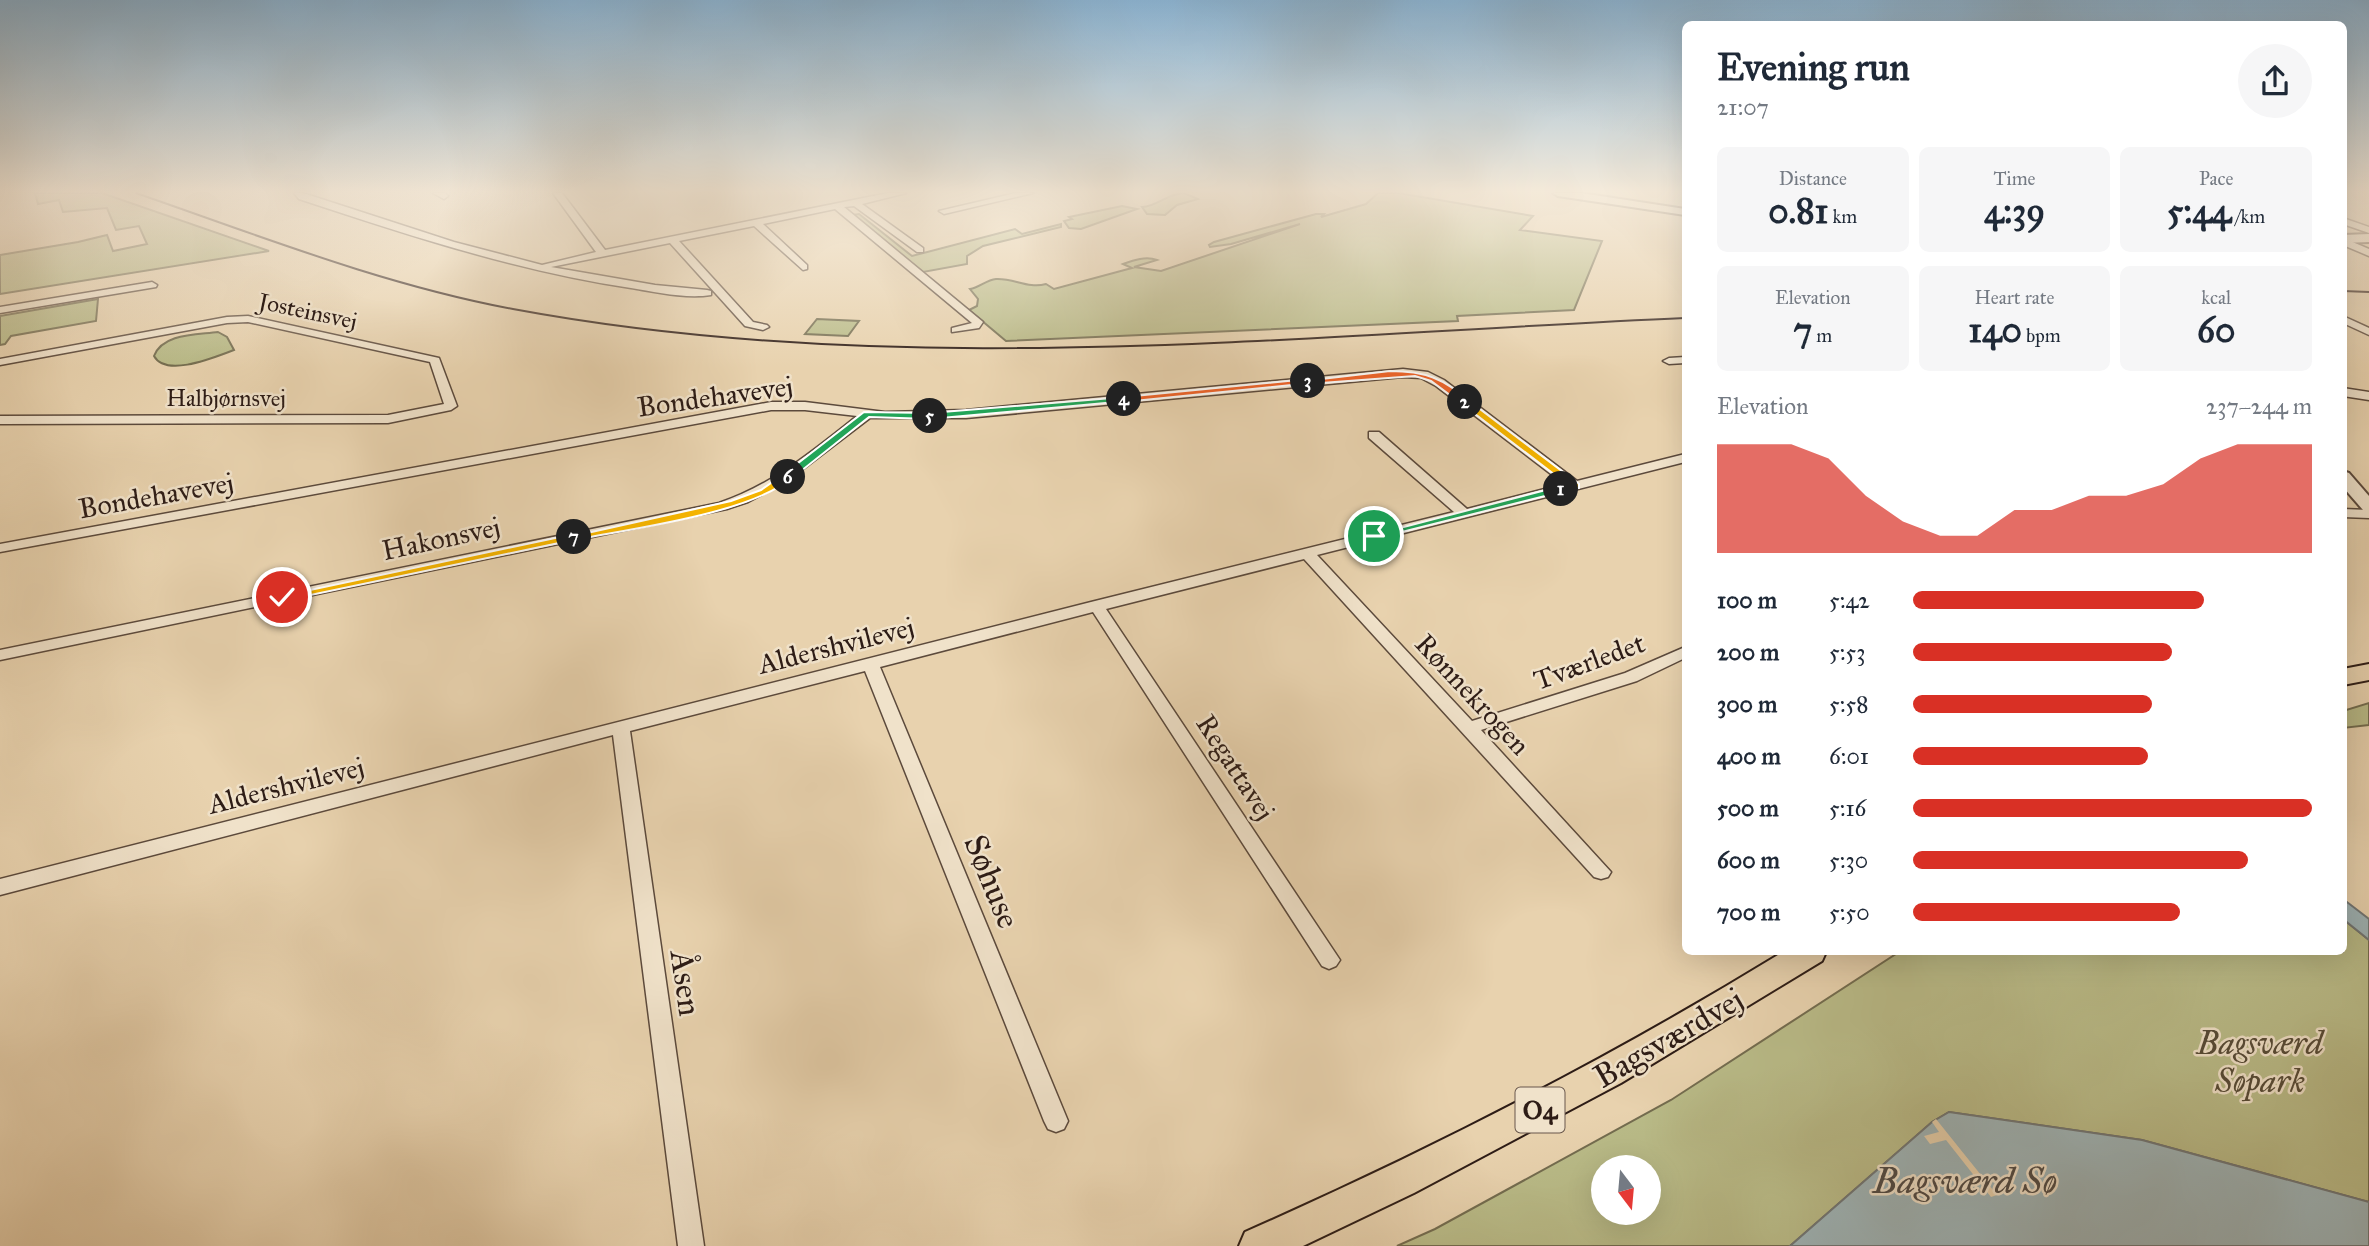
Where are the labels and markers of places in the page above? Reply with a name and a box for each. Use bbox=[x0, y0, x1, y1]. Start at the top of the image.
pin: 3 bbox=[1290, 364, 1326, 398]
pin: 4 bbox=[1106, 382, 1142, 416]
pin: 2 bbox=[1448, 384, 1482, 420]
pin: 5 bbox=[912, 398, 948, 434]
pin: 6 bbox=[770, 460, 806, 494]
pin: 1 bbox=[1544, 472, 1578, 506]
pin bbox=[1344, 506, 1404, 566]
pin: 7 bbox=[556, 520, 592, 554]
pin bbox=[252, 567, 312, 627]

